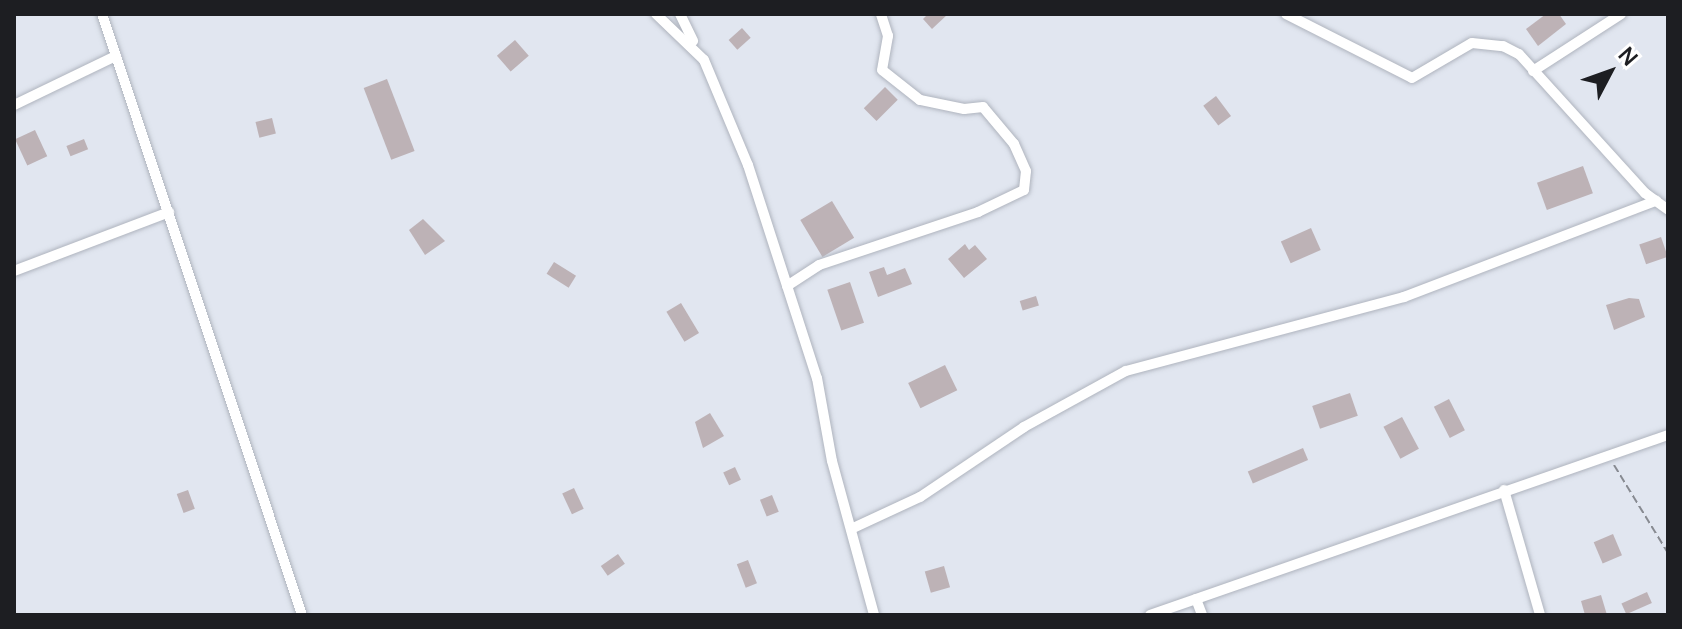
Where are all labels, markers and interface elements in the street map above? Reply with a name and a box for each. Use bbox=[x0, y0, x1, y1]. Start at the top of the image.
north arrow bbox=[1570, 32, 1650, 112]
text: N bbox=[1612, 40, 1645, 72]

